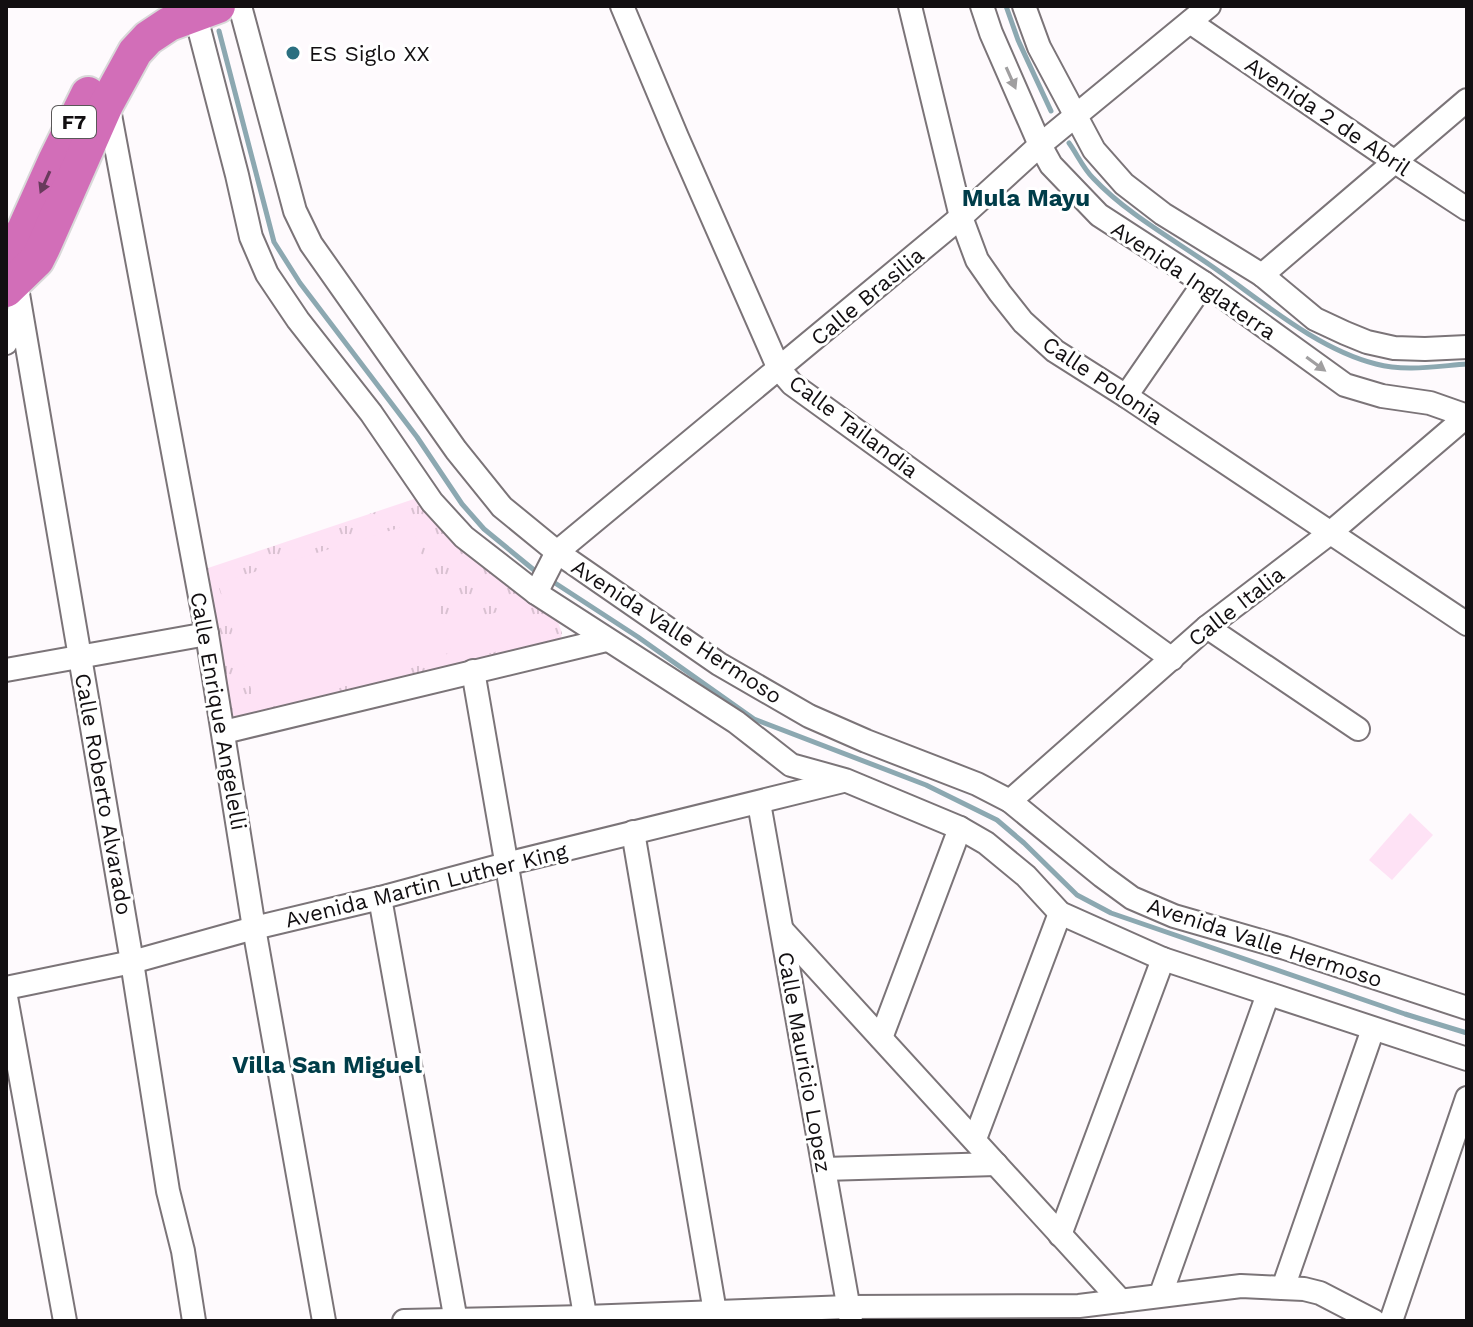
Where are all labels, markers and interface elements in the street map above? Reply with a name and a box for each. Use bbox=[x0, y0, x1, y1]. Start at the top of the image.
place label: ES Siglo XX bbox=[309, 41, 430, 66]
marker: ES Siglo XX bbox=[284, 44, 302, 62]
street label: Avenida 2 de Abril bbox=[1240, 52, 1415, 181]
one-way arrow bbox=[1004, 66, 1018, 90]
road number: F7 bbox=[52, 106, 96, 138]
one-way arrow bbox=[38, 170, 52, 194]
district label: Mula Mayu bbox=[962, 184, 1090, 212]
street label: Avenida Inglaterra bbox=[1107, 216, 1281, 345]
street label: Calle Brasilia bbox=[806, 242, 929, 351]
street label: Calle Polonia bbox=[1038, 331, 1168, 430]
one-way arrow bbox=[1305, 356, 1327, 372]
street label: Calle Tailandia bbox=[784, 370, 923, 483]
street label: Avenida Valle Hermoso bbox=[567, 554, 787, 709]
street label: Calle Italia bbox=[1184, 561, 1289, 651]
street label: Calle Enrique Angelelli bbox=[185, 590, 252, 832]
street label: Calle Roberto Alvarado bbox=[70, 671, 137, 917]
street label: Avenida Martin Luther King bbox=[282, 838, 570, 933]
street label: Avenida Valle Hermoso bbox=[1144, 893, 1385, 992]
street label: Calle Mauricio Lopez bbox=[773, 950, 836, 1174]
district label: Villa San Miguel bbox=[232, 1051, 422, 1079]

